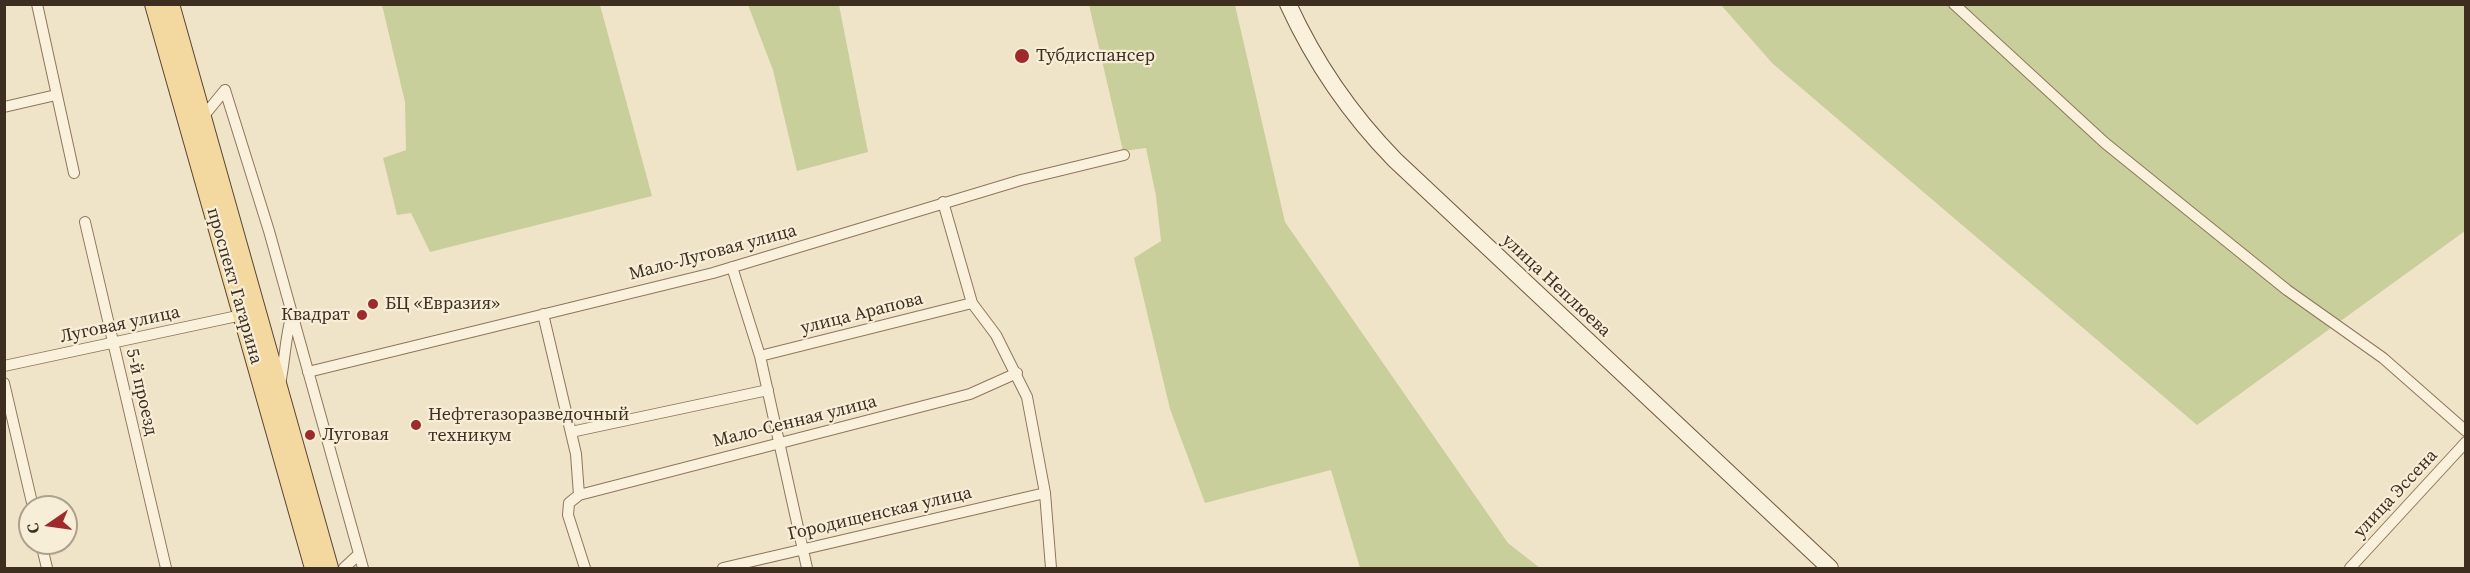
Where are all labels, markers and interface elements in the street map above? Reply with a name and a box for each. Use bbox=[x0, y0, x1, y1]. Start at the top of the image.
place label: Тубдиспансер bbox=[1036, 45, 1155, 67]
marker: Тубдиспансер bbox=[1013, 47, 1031, 65]
street label: проспект Гагарина bbox=[201, 205, 267, 367]
street label: Мало-Луговая улица bbox=[627, 220, 799, 286]
street label: улица Неплюева bbox=[1497, 230, 1615, 342]
street label: улица Арапова bbox=[799, 288, 925, 340]
place label: БЦ «Евразия» bbox=[385, 293, 500, 315]
marker: БЦ «Евразия» bbox=[366, 297, 380, 311]
street label: Луговая улица bbox=[58, 302, 182, 348]
place label: Квадрат bbox=[281, 304, 350, 326]
marker: Квадрат bbox=[355, 308, 369, 322]
street label: 5-й проезд bbox=[120, 346, 162, 438]
street label: Мало-Сенная улица bbox=[711, 391, 879, 453]
place label: Нефтегазоразведочный техникум bbox=[428, 404, 629, 446]
marker: Нефтегазоразведочный техникум bbox=[409, 418, 423, 432]
place label: Луговая bbox=[322, 424, 389, 446]
marker: Луговая bbox=[303, 428, 317, 442]
street label: улица Эссена bbox=[2350, 445, 2442, 543]
street label: Городищенская улица bbox=[786, 482, 974, 546]
north arrow bbox=[18, 495, 78, 555]
text: С bbox=[21, 521, 44, 536]

